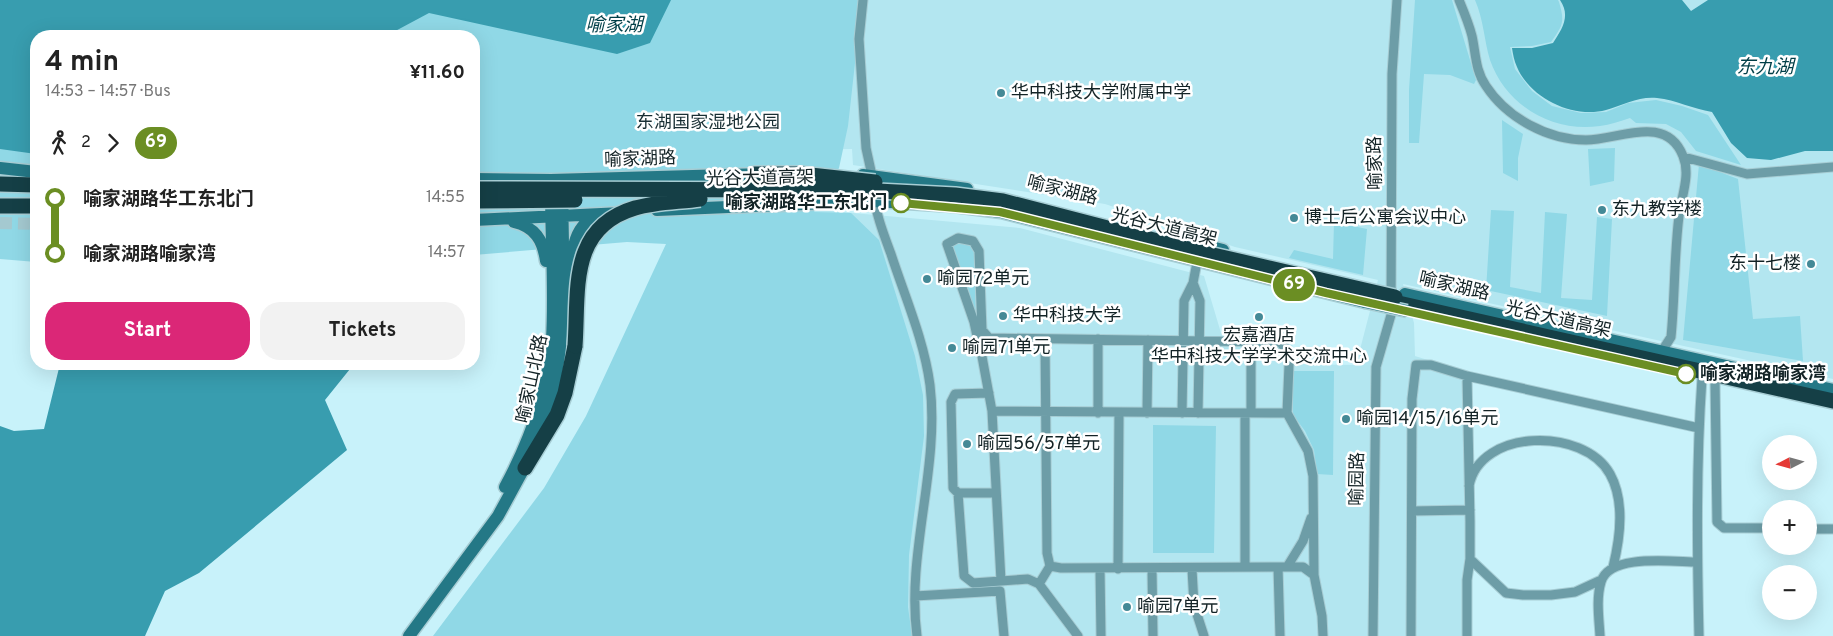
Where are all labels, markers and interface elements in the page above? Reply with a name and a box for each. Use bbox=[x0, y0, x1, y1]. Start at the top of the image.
water label: 喻家湖 bbox=[585, 14, 645, 38]
text: 4 min bbox=[45, 45, 119, 81]
water label: 东九湖 bbox=[1736, 56, 1796, 80]
text: ¥11.60 bbox=[409, 61, 465, 85]
text: 14:53 – 14:57 · Bus bbox=[45, 82, 171, 102]
place label: 华中科技大学附属中学 bbox=[1011, 82, 1191, 105]
marker: 华中科技大学附属中学 bbox=[995, 87, 1007, 99]
park label: 东湖国家湿地公园 bbox=[636, 112, 780, 135]
icon: walk bbox=[45, 129, 73, 157]
icon: forward bbox=[99, 129, 127, 157]
text: 69 bbox=[145, 131, 167, 154]
text: 2 bbox=[81, 133, 91, 153]
street label: 喻家路 bbox=[1364, 136, 1388, 190]
street label: 喻家湖路 bbox=[604, 147, 676, 173]
street label: 光谷大道高架 bbox=[706, 167, 814, 191]
street label: 喻家湖路 bbox=[1024, 171, 1100, 211]
text: 喻家湖路华工东北门 bbox=[83, 188, 254, 212]
text: 14:55 bbox=[426, 188, 465, 208]
place label: 喻家湖路华工东北门 bbox=[725, 192, 887, 215]
marker: 喻家湖路华工东北门 bbox=[891, 193, 911, 213]
place label: 东九教学楼 bbox=[1612, 199, 1702, 222]
street label: 光谷大道高架 bbox=[1109, 204, 1219, 252]
marker: 东九教学楼 bbox=[1596, 204, 1608, 216]
place label: 博士后公寓会议中心 bbox=[1304, 207, 1466, 230]
marker: 博士后公寓会议中心 bbox=[1288, 212, 1300, 224]
text: 喻家湖路喻家湾 bbox=[83, 243, 216, 267]
text: 14:57 bbox=[428, 243, 465, 263]
place label: 东十七楼 bbox=[1729, 253, 1801, 276]
marker: 东十七楼 bbox=[1805, 258, 1817, 270]
place label: 喻园72单元 bbox=[937, 268, 1029, 291]
street label: 喻家湖路 bbox=[1416, 268, 1492, 306]
line badge: 69 bbox=[1272, 269, 1316, 301]
marker: 喻园72单元 bbox=[921, 273, 933, 285]
text: 69 bbox=[1283, 273, 1305, 296]
street label: 光谷大道高架 bbox=[1503, 297, 1613, 343]
button: Start bbox=[45, 302, 250, 360]
button: Tickets bbox=[260, 302, 465, 360]
place label: 华中科技大学 bbox=[1013, 305, 1121, 328]
marker: 华中科技大学 bbox=[997, 310, 1009, 322]
marker: 宏嘉酒店 华中科技大学学术交流中心 bbox=[1253, 311, 1265, 323]
place label: 宏嘉酒店 华中科技大学学术交流中心 bbox=[1151, 325, 1367, 369]
street label: 喻家山北路 bbox=[512, 333, 554, 425]
place label: 喻园71单元 bbox=[962, 337, 1050, 360]
marker: 喻园71单元 bbox=[946, 342, 958, 354]
place label: 喻家湖路喻家湾 bbox=[1700, 363, 1826, 386]
marker: 喻家湖路喻家湾 bbox=[1676, 364, 1696, 384]
place label: 喻园14/15/16单元 bbox=[1356, 408, 1499, 431]
marker: 喻园14/15/16单元 bbox=[1340, 413, 1352, 425]
place label: 喻园56/57单元 bbox=[977, 433, 1100, 456]
north arrow bbox=[1762, 435, 1818, 490]
map controls bbox=[1762, 435, 1817, 620]
marker: 喻园56/57单元 bbox=[961, 438, 973, 450]
street label: 喻园路 bbox=[1346, 452, 1370, 506]
button: + bbox=[1762, 500, 1817, 555]
button: − bbox=[1762, 565, 1817, 620]
place label: 喻园7单元 bbox=[1137, 596, 1218, 619]
marker: 喻园7单元 bbox=[1121, 601, 1133, 613]

